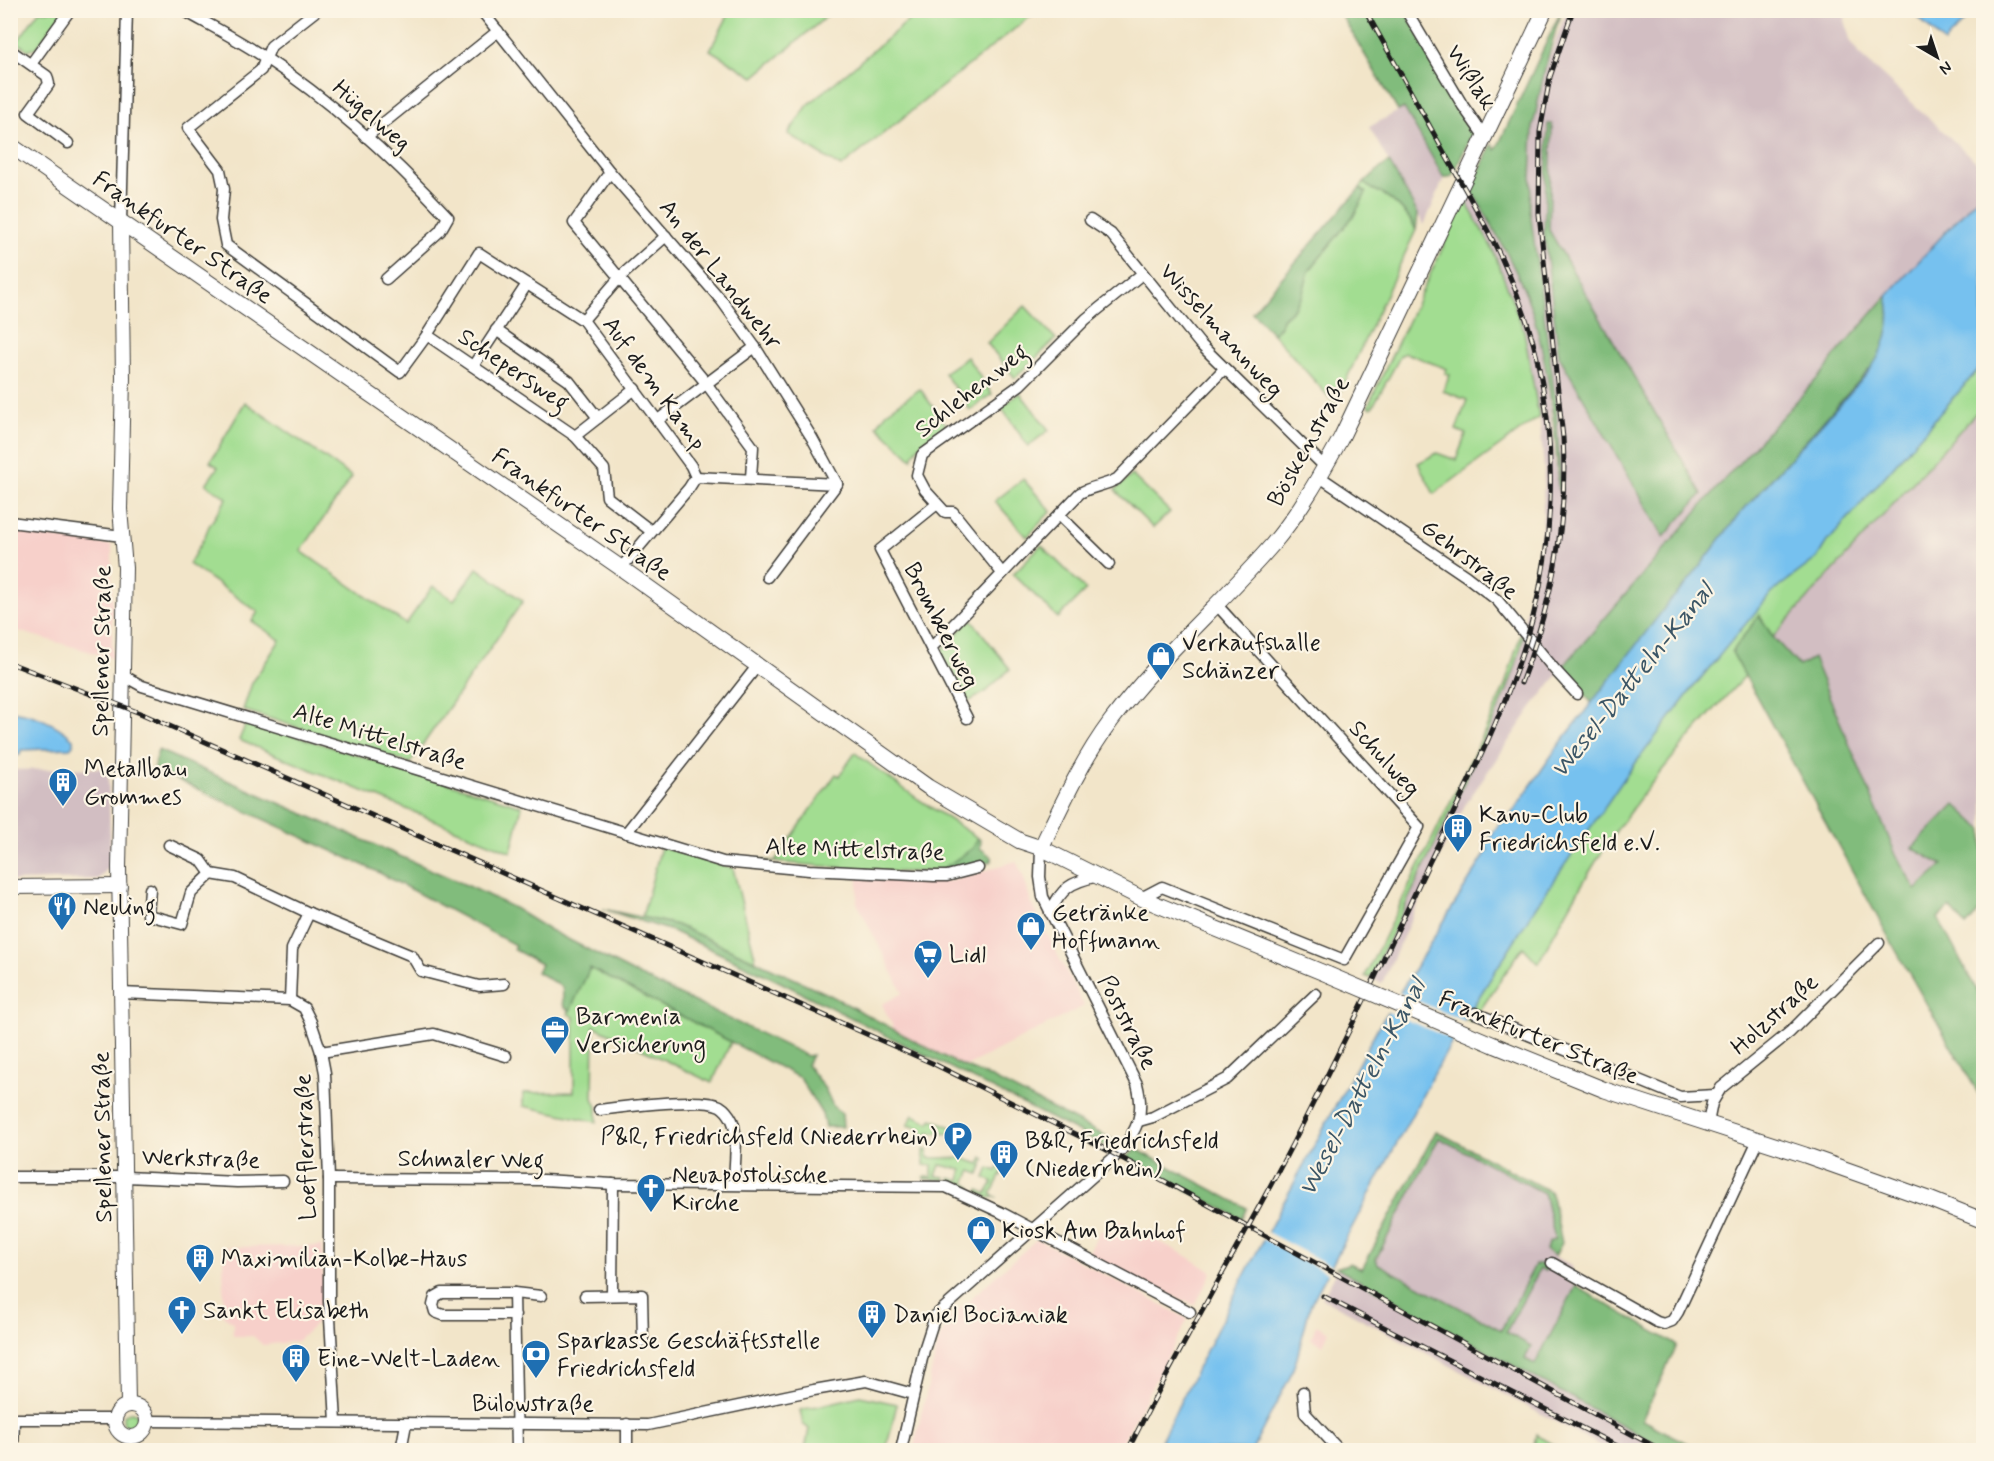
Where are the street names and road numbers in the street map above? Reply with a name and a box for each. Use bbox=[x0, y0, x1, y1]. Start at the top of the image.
street label: Wißlak bbox=[1438, 39, 1503, 117]
street label: Hügelweg bbox=[325, 73, 417, 159]
street label: Frankfurter Straße bbox=[86, 164, 278, 312]
street label: An der Landwehr bbox=[651, 193, 789, 357]
street label: Wisselmannweg bbox=[1151, 257, 1290, 406]
street label: Auf dem Kamp bbox=[595, 311, 713, 457]
street label: Schepersweg bbox=[450, 322, 575, 421]
street label: Schlehenweg bbox=[909, 337, 1037, 448]
street label: Böskenstraße bbox=[1261, 371, 1358, 512]
street label: Frankfurter Straße bbox=[485, 441, 677, 589]
street label: Gehrstraße bbox=[1414, 512, 1524, 608]
street label: Brombeerweg bbox=[894, 557, 986, 695]
street label: Spellener Straße bbox=[86, 565, 119, 737]
street label: Alte Mittelstraße bbox=[289, 696, 470, 779]
street label: Schulweg bbox=[1340, 714, 1427, 805]
street label: Alte Mittelstraße bbox=[765, 832, 945, 869]
street label: Holzstraße bbox=[1725, 967, 1826, 1063]
street label: Poststraße bbox=[1090, 970, 1164, 1075]
street label: Frankfurter Straße bbox=[1434, 984, 1643, 1093]
street label: Spellener Straße bbox=[87, 1051, 120, 1223]
street label: Loefflerstraße bbox=[288, 1073, 325, 1221]
street label: Werkstraße bbox=[141, 1142, 261, 1177]
street label: Schmaler Weg bbox=[397, 1144, 545, 1180]
street label: Bülowstraße bbox=[472, 1389, 594, 1420]

